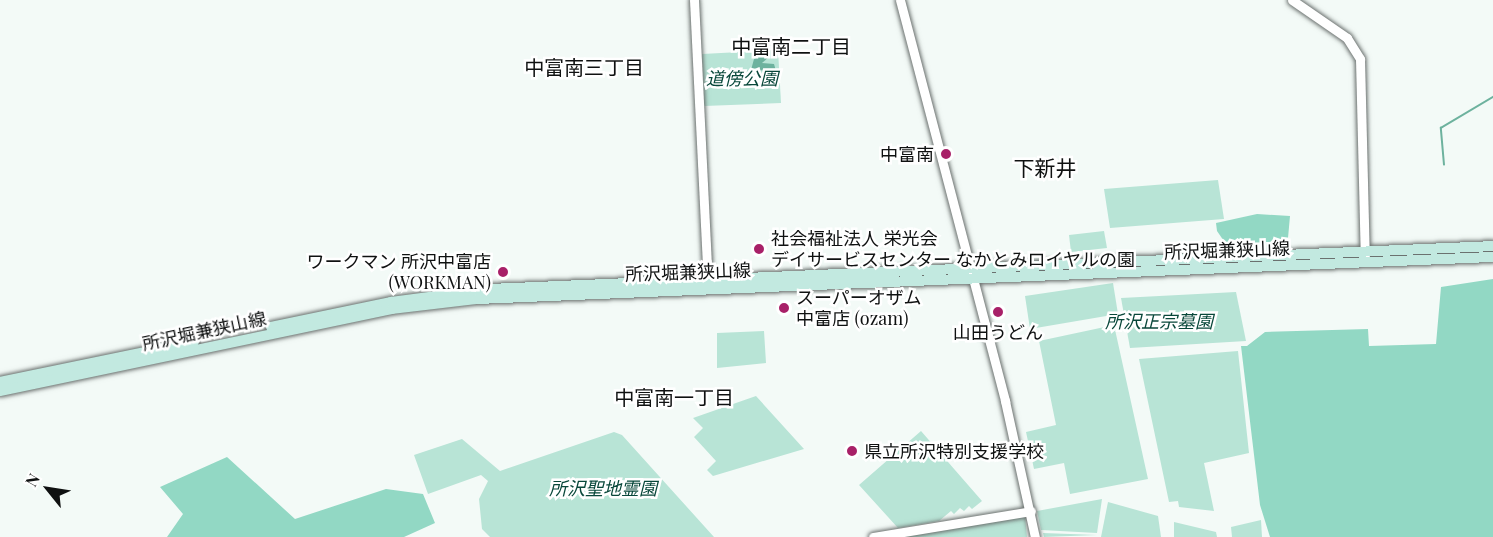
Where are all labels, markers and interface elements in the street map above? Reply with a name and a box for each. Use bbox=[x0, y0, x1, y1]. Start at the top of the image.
district label: 中富南二丁目 bbox=[731, 33, 851, 57]
district label: 中富南三丁目 bbox=[524, 54, 644, 78]
park label: 道傍公園 bbox=[706, 67, 778, 89]
place label: 中富南 bbox=[880, 143, 934, 165]
marker: 中富南 bbox=[939, 147, 953, 161]
district label: 下新井 bbox=[1014, 154, 1076, 180]
place label: 社会福祉法人 栄光会 デイサービスセンター なかとみロイヤルの園 bbox=[771, 228, 1135, 270]
street label: 所沢堀兼狭山線 bbox=[1164, 237, 1290, 263]
marker: 社会福祉法人 栄光会 デイサービスセンター なかとみロイヤルの園 bbox=[752, 242, 766, 256]
place label: ワークマン 所沢中富店 (WORKMAN) bbox=[307, 251, 491, 294]
street label: 所沢堀兼狭山線 bbox=[625, 259, 751, 285]
marker: ワークマン 所沢中富店 (WORKMAN) bbox=[496, 265, 510, 279]
place label: スーパーオザム 中富店 (ozam) bbox=[796, 287, 922, 330]
marker: スーパーオザム 中富店 (ozam) bbox=[777, 301, 791, 315]
marker: 山田うどん bbox=[991, 305, 1005, 319]
street label: 所沢堀兼狭山線 bbox=[140, 307, 268, 355]
park label: 所沢正宗墓園 bbox=[1105, 310, 1213, 332]
place label: 山田うどん bbox=[953, 321, 1043, 343]
district label: 中富南一丁目 bbox=[614, 384, 734, 408]
place label: 県立所沢特別支援学校 bbox=[864, 440, 1044, 462]
marker: 県立所沢特別支援学校 bbox=[845, 444, 859, 458]
north arrow bbox=[18, 459, 78, 519]
text: N bbox=[20, 469, 44, 490]
park label: 所沢聖地霊園 bbox=[549, 477, 657, 499]

